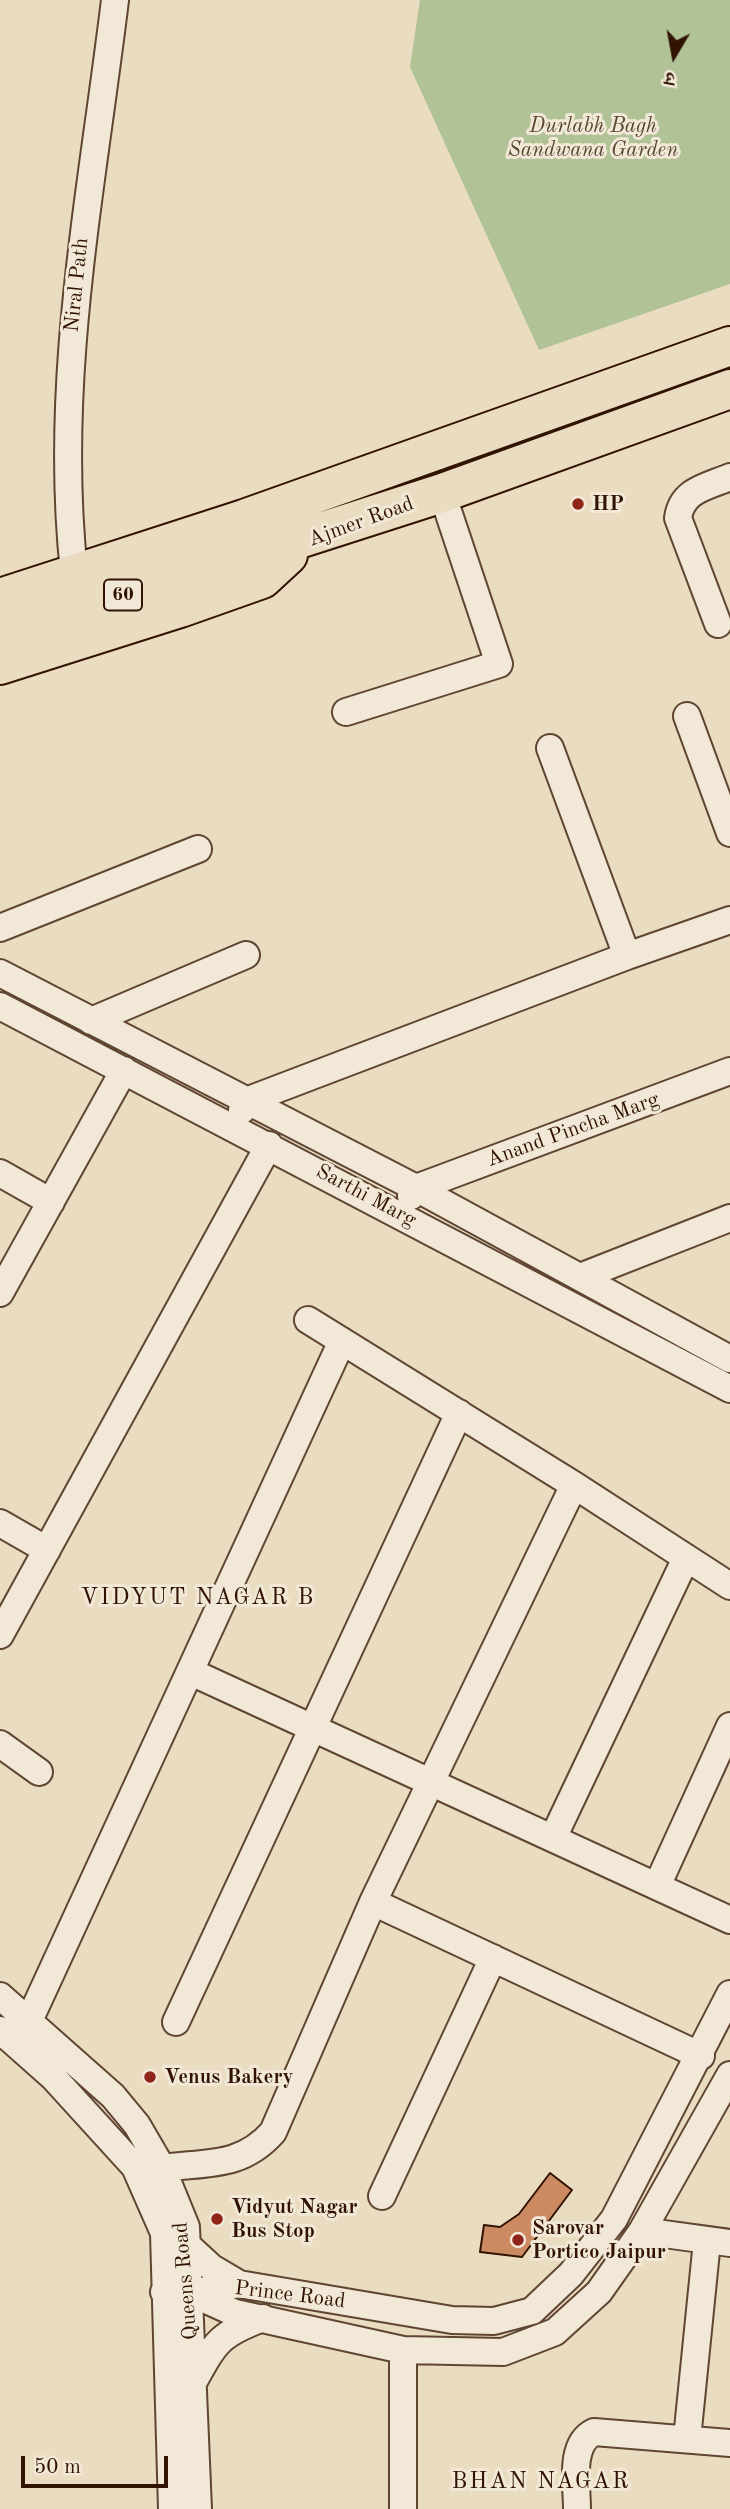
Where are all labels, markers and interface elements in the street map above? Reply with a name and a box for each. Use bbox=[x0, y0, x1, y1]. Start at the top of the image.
north arrow bbox=[639, 21, 709, 91]
text: उ bbox=[664, 67, 677, 87]
park label: Durlabh Bagh Sandwana Garden bbox=[508, 113, 678, 163]
street label: Niral Path bbox=[60, 237, 94, 333]
street label: Ajmer Road bbox=[305, 491, 417, 553]
place label: HP bbox=[592, 491, 624, 517]
marker: HP bbox=[570, 496, 586, 512]
road number: 60 bbox=[104, 580, 142, 610]
street label: Anand Pincha Marg bbox=[483, 1087, 663, 1173]
street label: Sarthi Marg bbox=[311, 1159, 421, 1233]
district label: VIDYUT NAGAR B bbox=[82, 1584, 314, 1612]
place label: Venus Bakery bbox=[164, 2064, 294, 2090]
marker: Venus Bakery bbox=[142, 2069, 158, 2085]
place label: Vidyut Nagar Bus Stop bbox=[231, 2194, 358, 2244]
marker: Vidyut Nagar Bus Stop bbox=[209, 2211, 225, 2227]
place label: Sarovar Portico Jaipur bbox=[532, 2215, 666, 2265]
street label: Queens Road bbox=[168, 2221, 204, 2341]
marker: Sarovar Portico Jaipur bbox=[510, 2232, 526, 2248]
street label: Prince Road bbox=[233, 2276, 347, 2314]
scale bar bbox=[24, 2442, 172, 2486]
text: 50 m bbox=[34, 2457, 81, 2478]
district label: BHAN NAGAR bbox=[453, 2468, 629, 2496]

